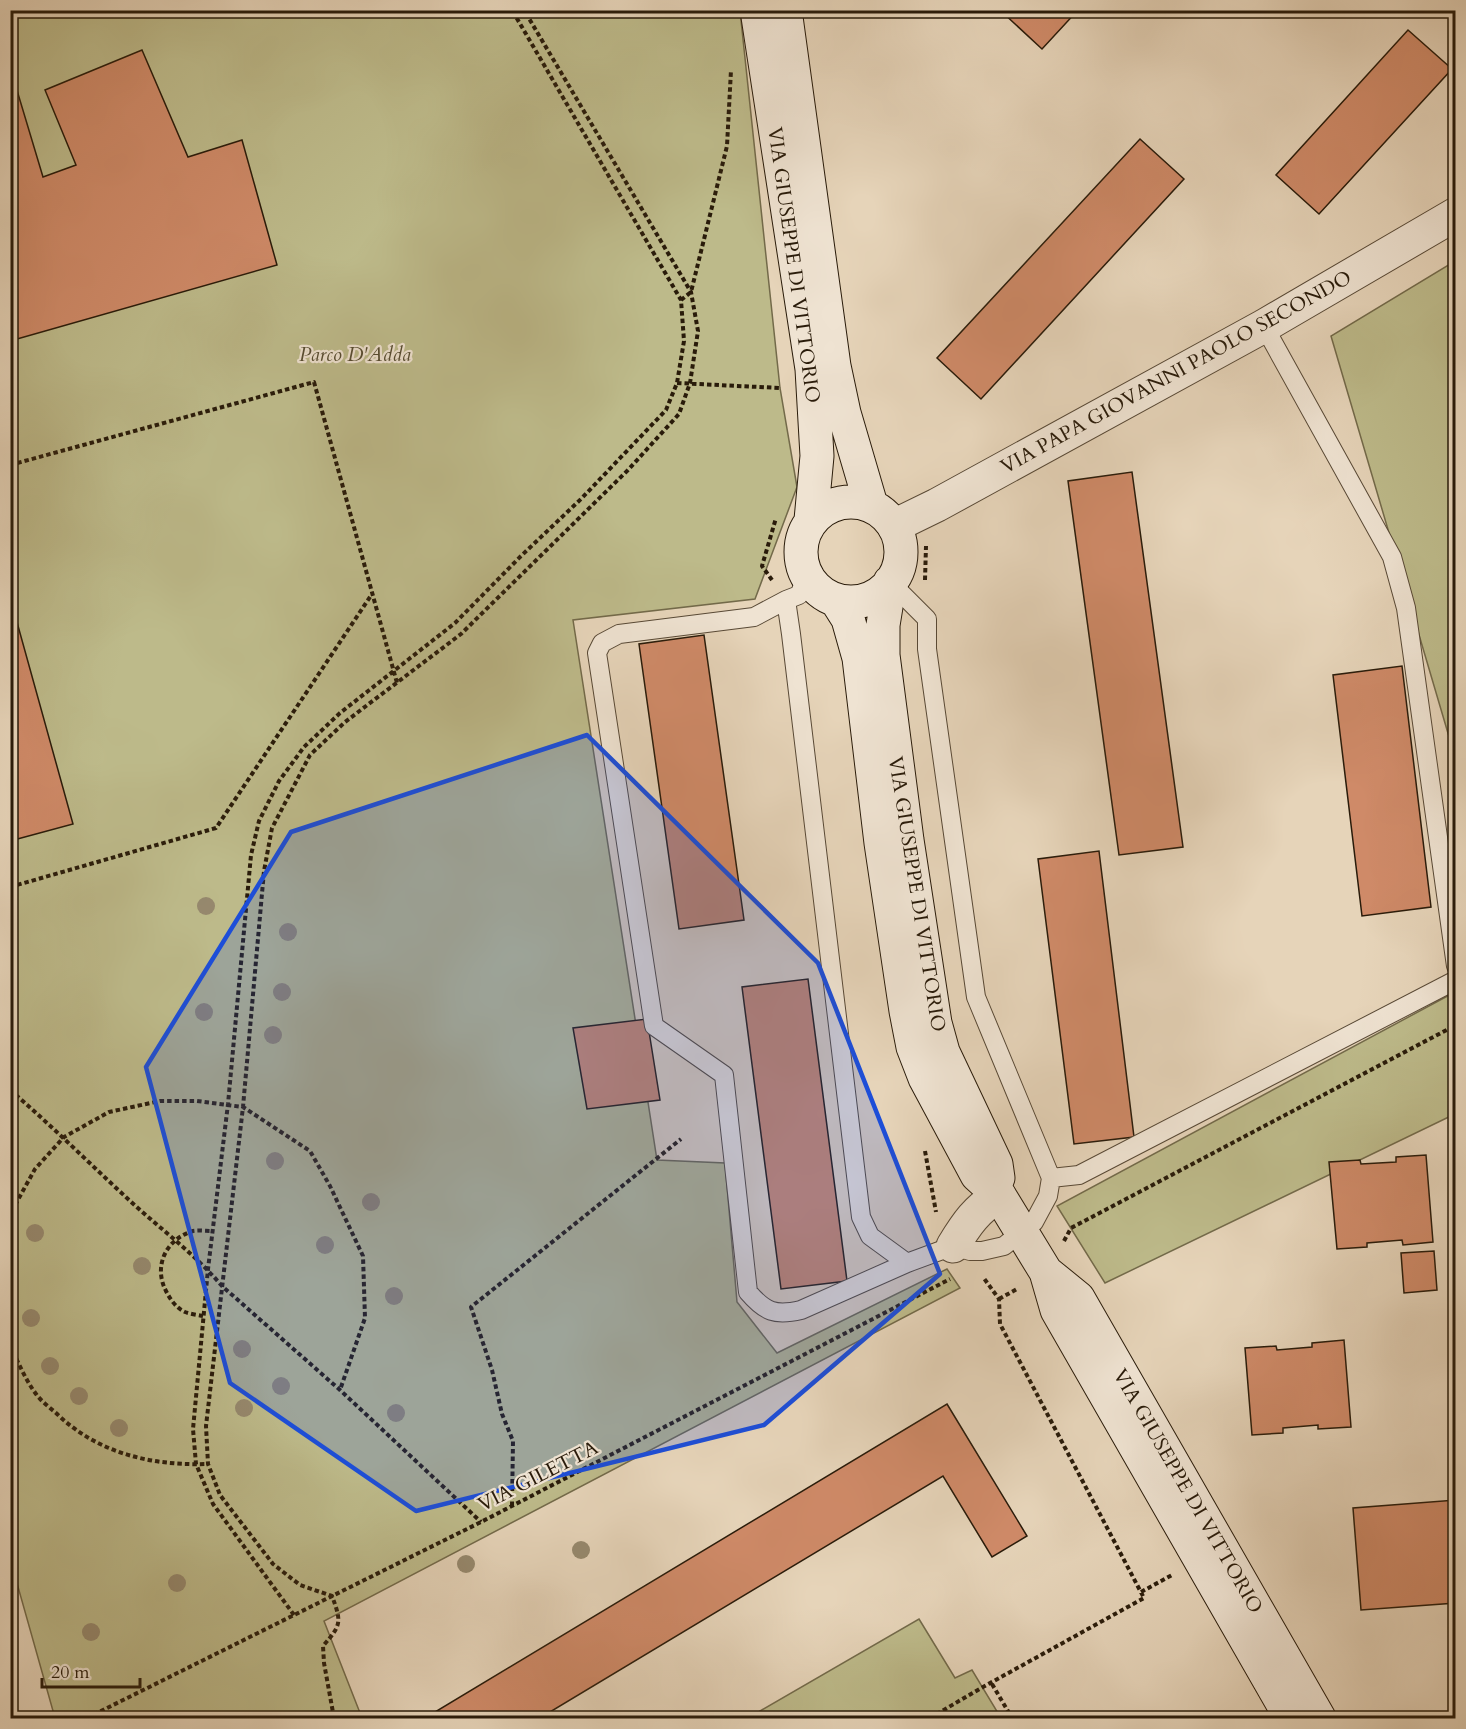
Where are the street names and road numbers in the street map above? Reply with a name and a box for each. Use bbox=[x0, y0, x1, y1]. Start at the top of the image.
street label: VIA GIUSEPPE DI VITTORIO bbox=[761, 125, 827, 405]
street label: VIA PAPA GIOVANNI PAOLO SECONDO bbox=[996, 264, 1356, 480]
street label: VIA GIUSEPPE DI VITTORIO bbox=[882, 754, 952, 1034]
street label: VIA GIUSEPPE DI VITTORIO bbox=[1107, 1364, 1269, 1618]
street label: VIA GILETTA bbox=[473, 1434, 604, 1518]

